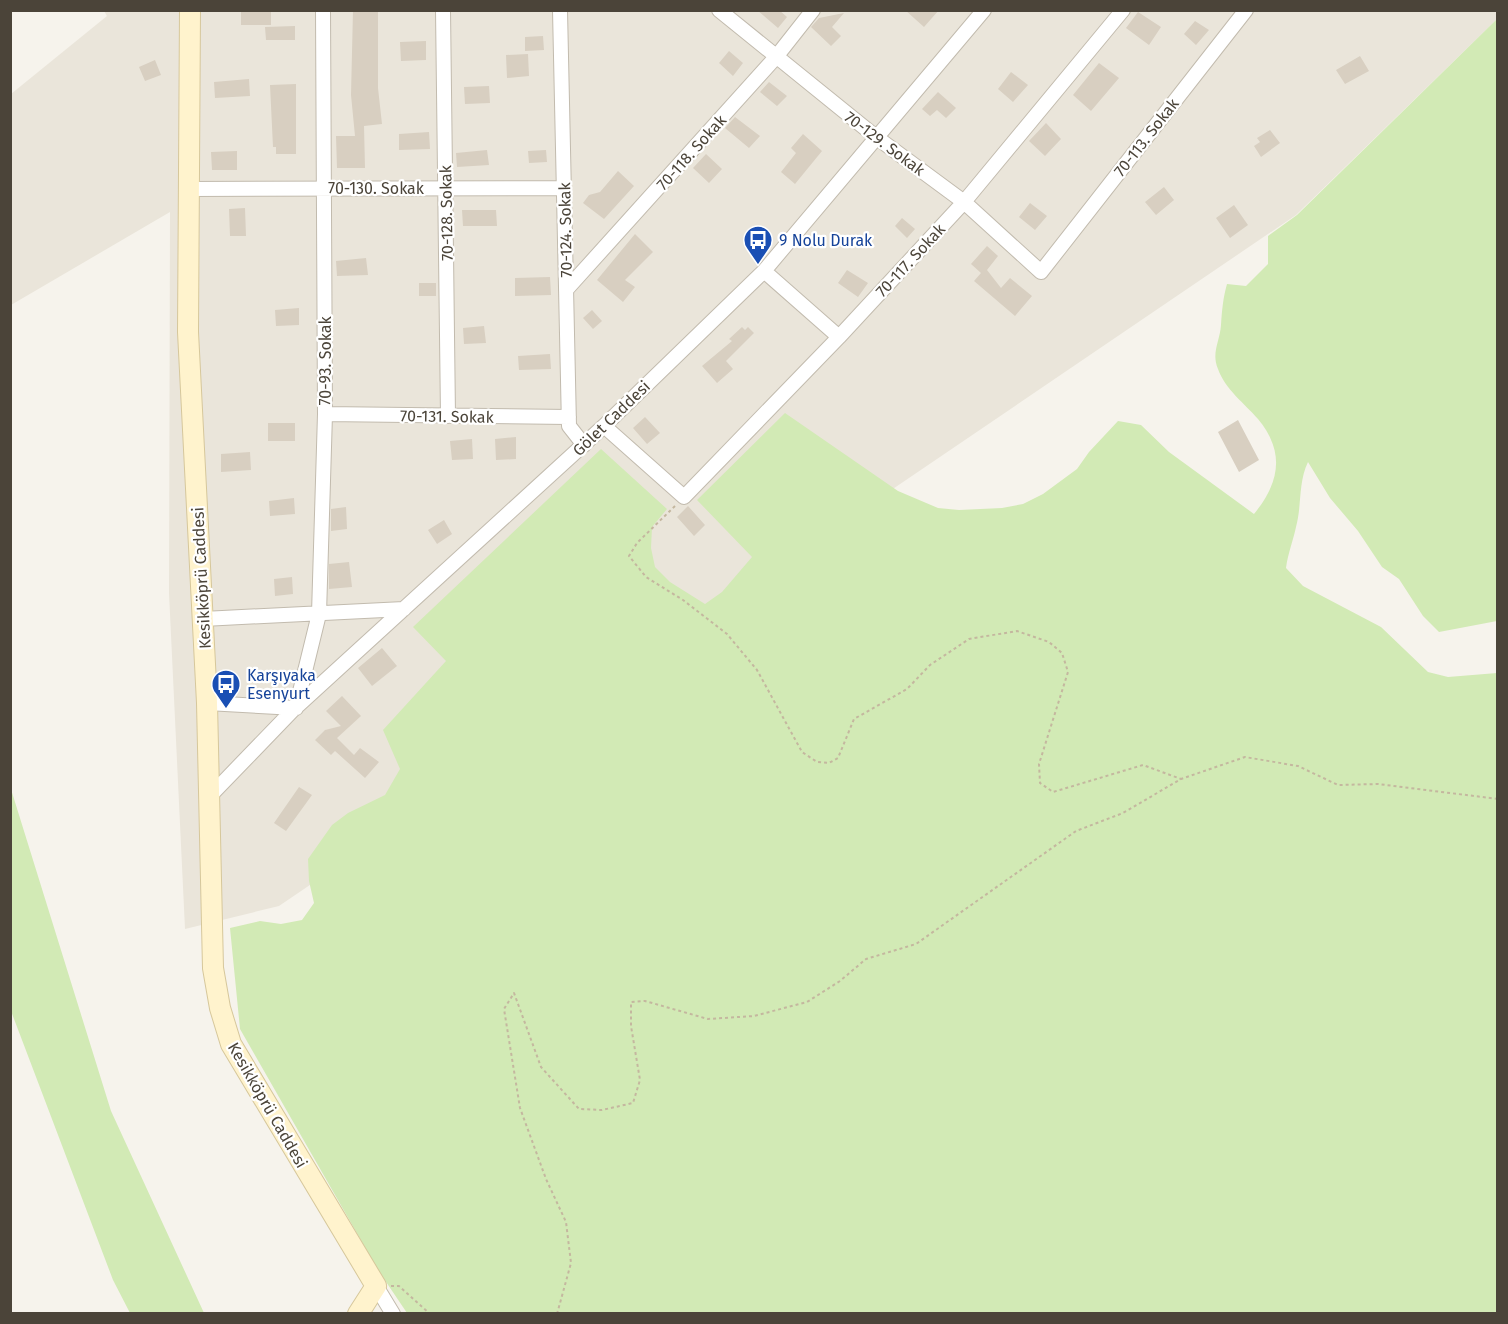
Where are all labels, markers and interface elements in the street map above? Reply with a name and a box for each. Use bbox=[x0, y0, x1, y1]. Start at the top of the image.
street label: 70-113. Sokak bbox=[1110, 94, 1183, 180]
street label: 70-129. Sokak bbox=[841, 107, 929, 180]
street label: 70-118. Sokak bbox=[653, 110, 731, 194]
street label: 70-128. Sokak bbox=[436, 164, 457, 261]
street label: 70-130. Sokak bbox=[328, 179, 425, 198]
street label: 70-124. Sokak bbox=[555, 181, 576, 278]
street label: 70-117. Sokak bbox=[872, 219, 950, 301]
bus stop icon: 9 Nolu Durak bbox=[742, 224, 774, 266]
place label: 9 Nolu Durak bbox=[779, 231, 873, 250]
street label: 70-93. Sokak bbox=[316, 316, 335, 406]
street label: Gölet Caddesi bbox=[569, 377, 654, 460]
street label: 70-131. Sokak bbox=[400, 406, 495, 427]
street label: Kesikköprü Caddesi bbox=[188, 507, 215, 649]
place label: Karşıyaka Esenyurt bbox=[247, 666, 316, 703]
bus stop icon: Karşıyaka Esenyurt bbox=[210, 668, 242, 710]
street label: Kesikköprü Caddesi bbox=[224, 1039, 311, 1172]

